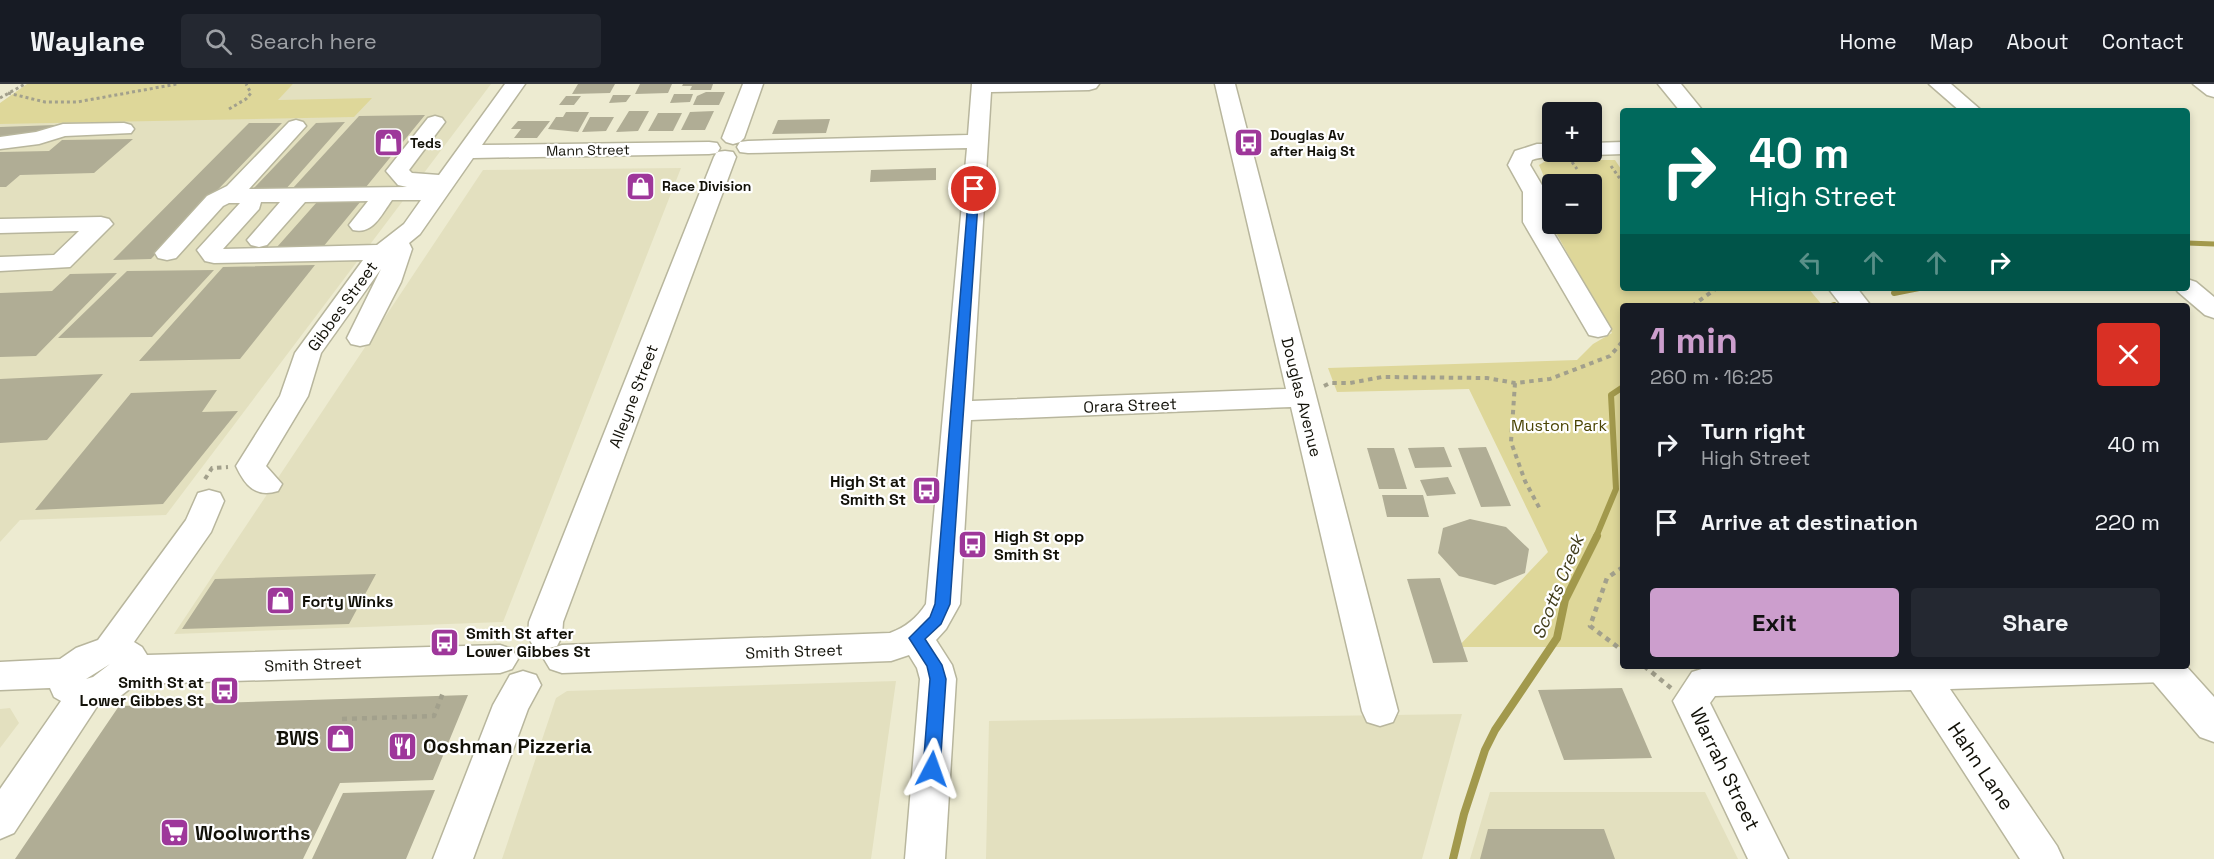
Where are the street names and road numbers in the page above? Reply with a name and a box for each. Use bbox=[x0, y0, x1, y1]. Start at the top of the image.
street label: Mann Street bbox=[546, 140, 630, 160]
street label: Gibbes Street bbox=[303, 257, 382, 355]
street label: Douglas Avenue bbox=[1277, 335, 1327, 459]
street label: Alleyne Street bbox=[604, 341, 663, 451]
street label: Orara Street bbox=[1083, 393, 1177, 418]
street label: Smith Street bbox=[745, 639, 843, 664]
street label: Smith Street bbox=[264, 652, 362, 677]
street label: Warrah Street bbox=[1684, 703, 1766, 835]
street label: Hahn Lane bbox=[1942, 717, 2020, 815]

